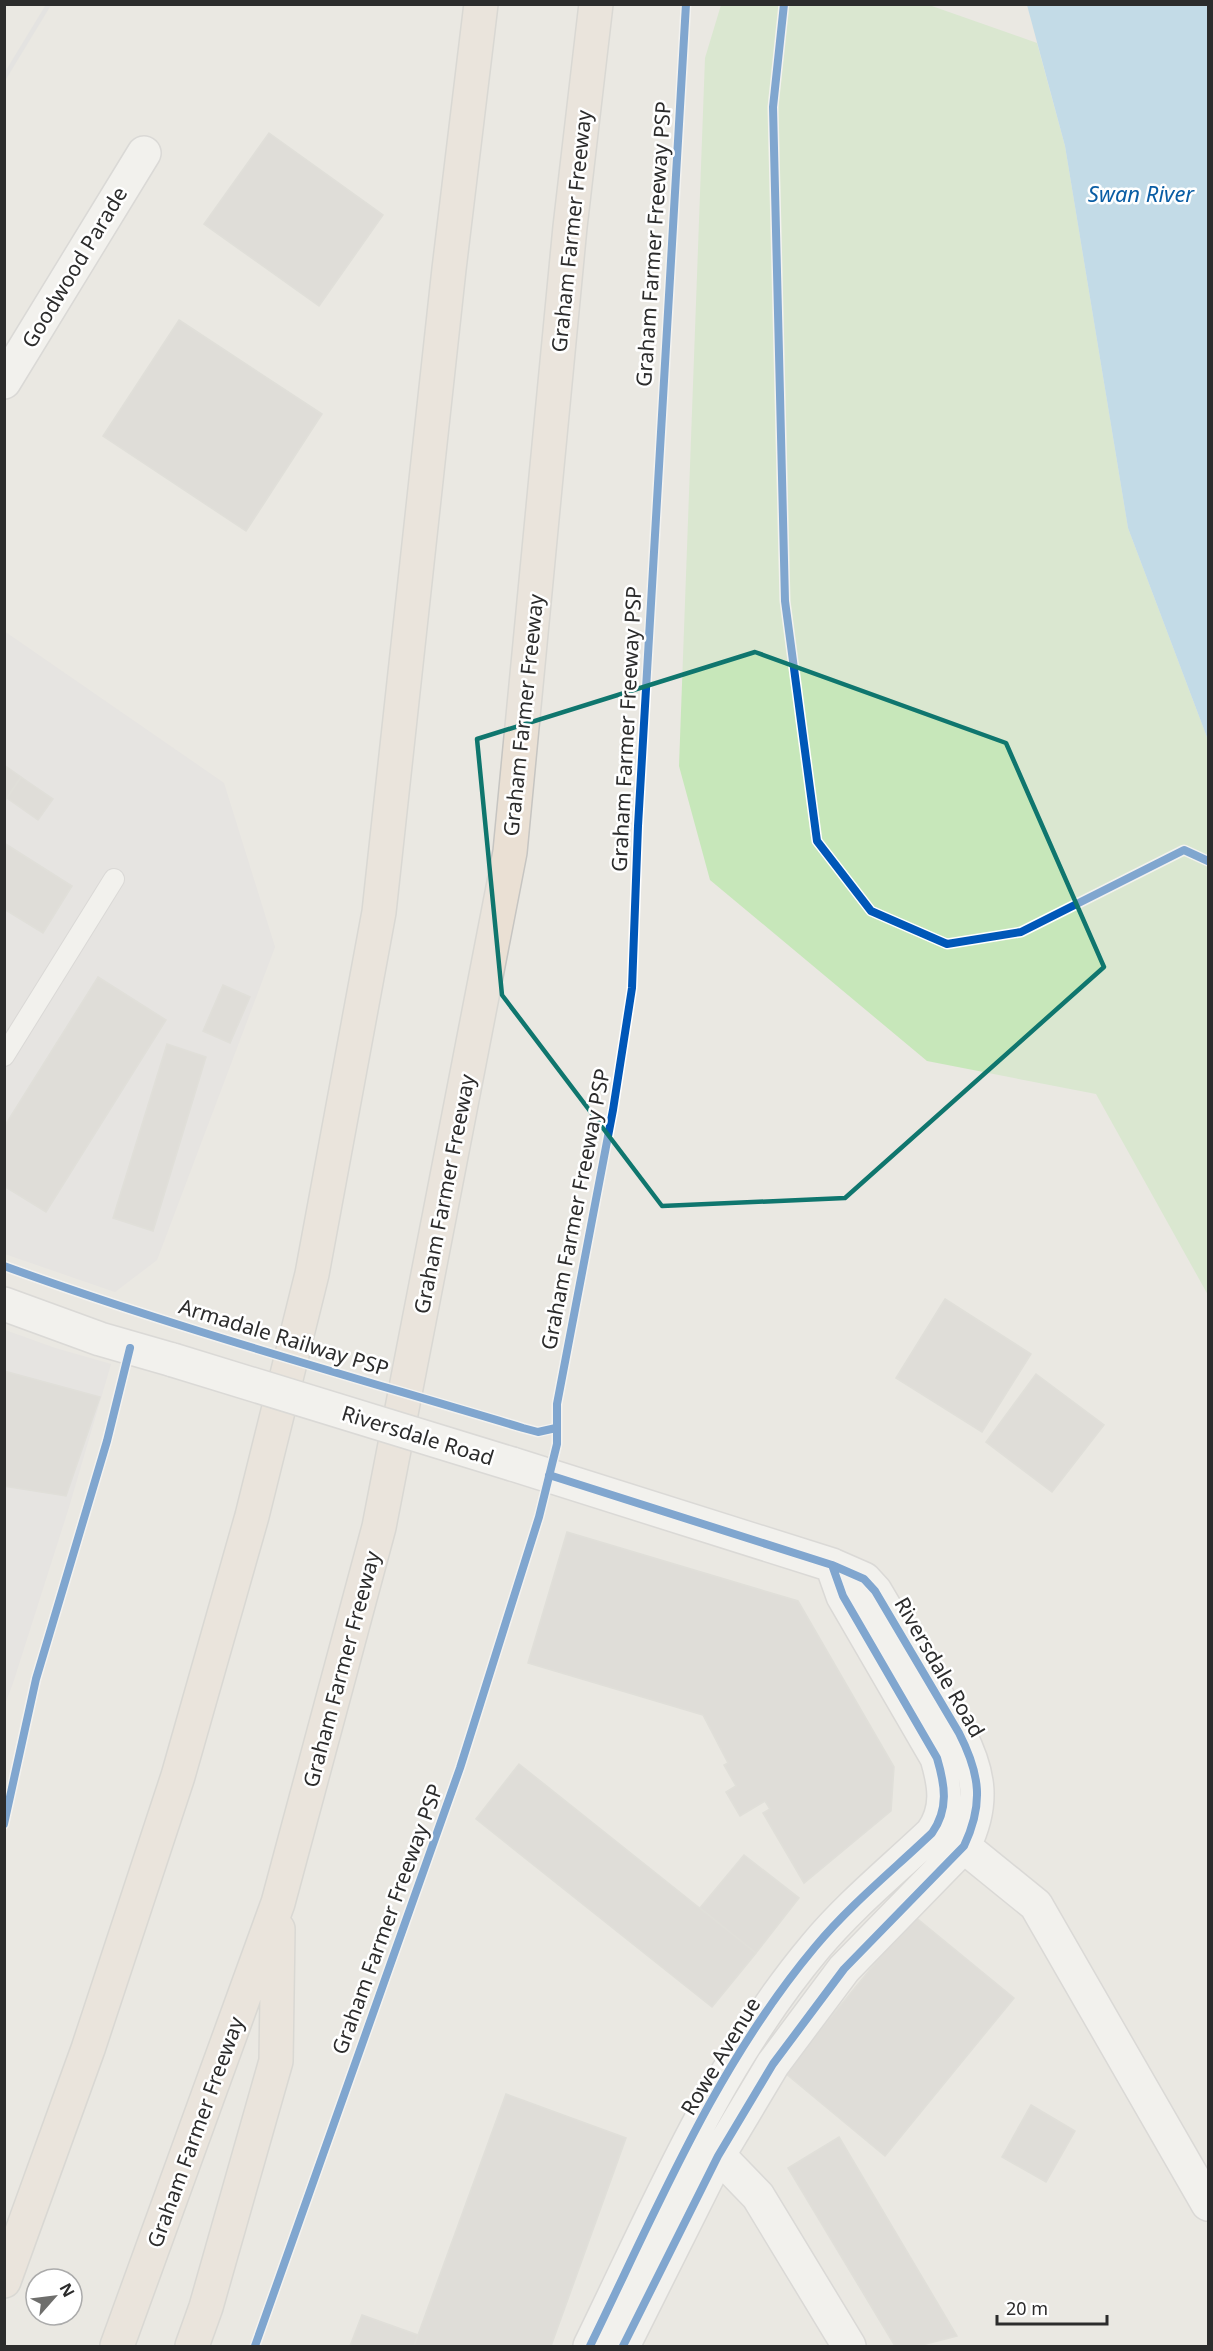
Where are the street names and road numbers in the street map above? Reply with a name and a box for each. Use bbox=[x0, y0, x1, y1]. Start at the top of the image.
street label: Graham Farmer Freeway PSP bbox=[629, 100, 677, 388]
street label: Graham Farmer Freeway bbox=[544, 108, 598, 354]
street label: Goodwood Parade bbox=[15, 181, 133, 353]
street label: Graham Farmer Freeway PSP bbox=[605, 585, 647, 873]
street label: Graham Farmer Freeway bbox=[496, 592, 550, 838]
street label: Graham Farmer Freeway PSP bbox=[534, 1066, 616, 1352]
street label: Graham Farmer Freeway bbox=[407, 1072, 481, 1316]
street label: Armadale Railway PSP bbox=[176, 1292, 392, 1382]
street label: Riversdale Road bbox=[339, 1399, 497, 1471]
street label: Graham Farmer Freeway bbox=[296, 1547, 386, 1790]
street label: Riversdale Road bbox=[888, 1592, 992, 1742]
street label: Graham Farmer Freeway PSP bbox=[325, 1780, 449, 2058]
street label: Rowe Avenue bbox=[674, 1992, 766, 2120]
street label: Graham Farmer Freeway bbox=[140, 2013, 250, 2251]

